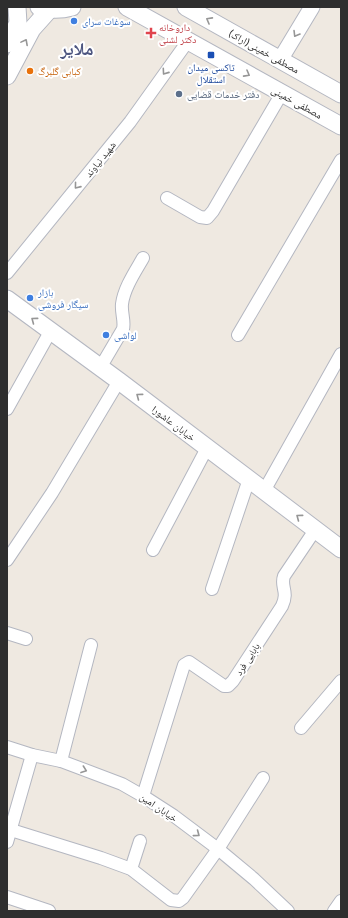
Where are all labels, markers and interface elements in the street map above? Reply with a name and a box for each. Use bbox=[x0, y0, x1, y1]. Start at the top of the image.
place label: سوغات سرای bbox=[82, 15, 131, 28]
marker: سوغات سرای bbox=[69, 16, 79, 26]
one-way arrow bbox=[206, 18, 214, 25]
place label: داروخانه دکتر لشنی bbox=[159, 21, 196, 46]
street label: مصطفی خمینی(اراک) bbox=[226, 27, 302, 77]
marker: داروخانه دکتر لشنی bbox=[146, 28, 156, 38]
one-way arrow bbox=[293, 30, 301, 37]
district label: ملایر bbox=[59, 38, 94, 59]
one-way arrow bbox=[21, 39, 28, 46]
marker: تاکسی میدان استقلال bbox=[206, 50, 216, 60]
place label: تاکسی میدان استقلال bbox=[187, 61, 235, 86]
place label: کبابی گلبرگ bbox=[38, 65, 81, 78]
marker: کبابی گلبرگ bbox=[25, 66, 35, 76]
one-way arrow bbox=[163, 68, 170, 75]
one-way arrow bbox=[243, 69, 250, 76]
street label: مصطفی خمینی bbox=[269, 83, 325, 122]
place label: دفتر خدمات قضایی bbox=[187, 88, 259, 101]
marker: دفتر خدمات قضایی bbox=[174, 89, 184, 99]
street label: شهید نیاوند bbox=[82, 138, 118, 179]
one-way arrow bbox=[75, 182, 82, 189]
place label: بازار سیگار فروشی bbox=[37, 286, 89, 311]
marker: بازار سیگار فروشی bbox=[25, 293, 35, 303]
one-way arrow bbox=[32, 317, 39, 324]
place label: لواشی bbox=[114, 329, 137, 342]
marker: لواشی bbox=[101, 330, 111, 340]
one-way arrow bbox=[137, 394, 144, 401]
street label: خیابان عاشورا bbox=[149, 403, 199, 444]
one-way arrow bbox=[296, 515, 303, 522]
street label: بابایی فرد bbox=[232, 640, 263, 678]
one-way arrow bbox=[81, 765, 88, 774]
street label: خیابان امین bbox=[137, 790, 181, 825]
one-way arrow bbox=[192, 829, 199, 836]

